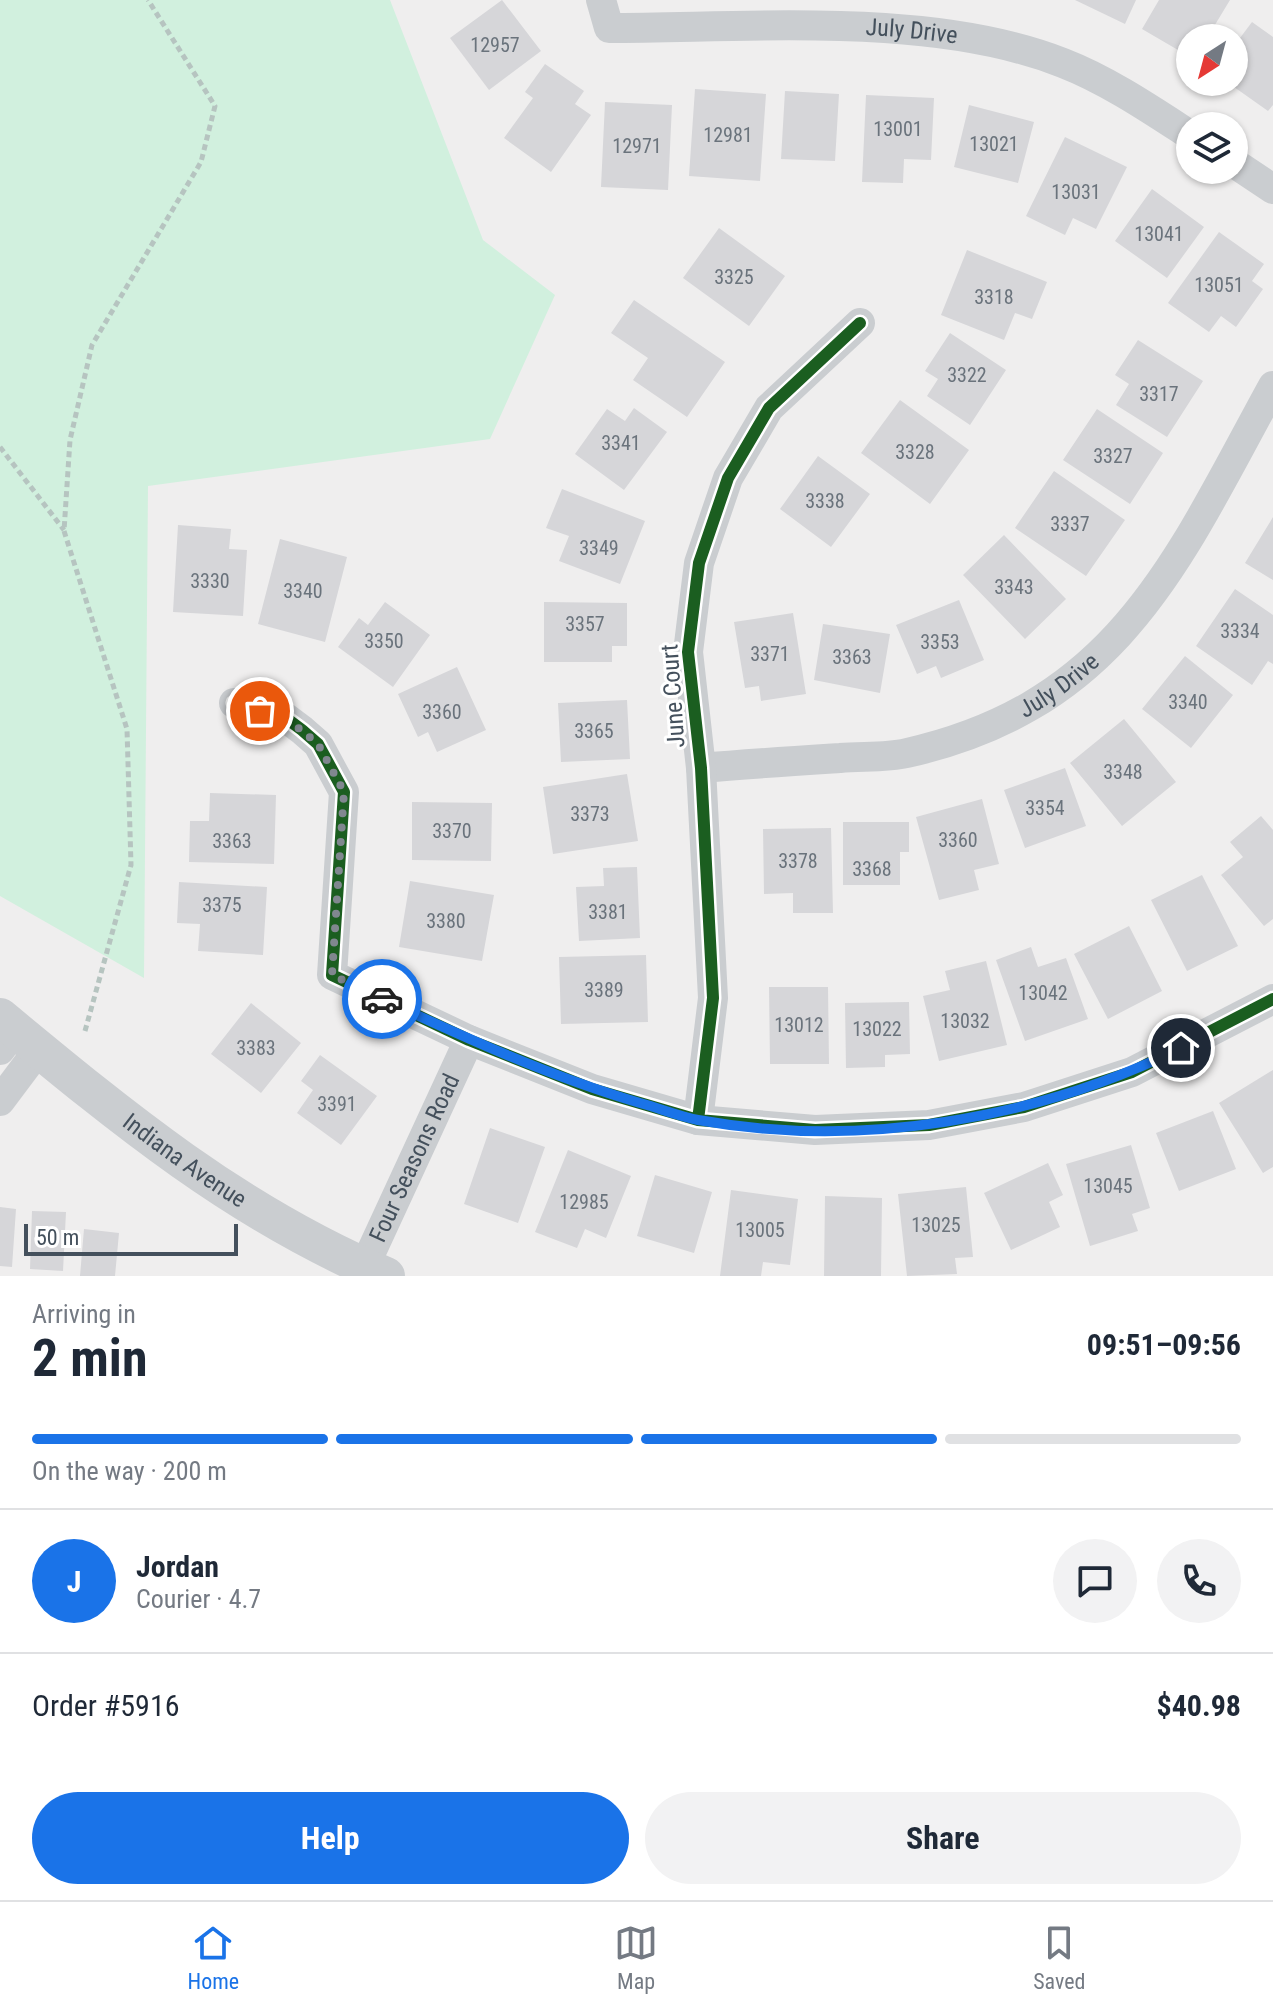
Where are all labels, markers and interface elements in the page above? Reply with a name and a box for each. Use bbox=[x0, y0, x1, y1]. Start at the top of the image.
street label: July Drive bbox=[865, 13, 959, 50]
north arrow bbox=[1176, 24, 1248, 96]
map controls bbox=[1176, 24, 1248, 184]
house number: 12957 bbox=[470, 33, 520, 57]
button: layers bbox=[1176, 112, 1248, 184]
house number: 13001 bbox=[873, 117, 923, 141]
house number: 12981 bbox=[703, 123, 753, 147]
house number: 13021 bbox=[969, 132, 1019, 156]
house number: 12971 bbox=[612, 134, 662, 158]
house number: 13031 bbox=[1051, 180, 1101, 204]
house number: 13041 bbox=[1134, 222, 1184, 246]
house number: 3325 bbox=[714, 265, 754, 289]
house number: 13051 bbox=[1194, 273, 1244, 297]
house number: 3318 bbox=[974, 285, 1014, 309]
house number: 3322 bbox=[947, 363, 987, 387]
house number: 3317 bbox=[1139, 382, 1179, 406]
house number: 3341 bbox=[601, 431, 641, 455]
house number: 3328 bbox=[895, 440, 935, 464]
house number: 3327 bbox=[1093, 444, 1133, 468]
house number: 3338 bbox=[805, 489, 845, 513]
house number: 3337 bbox=[1050, 512, 1090, 536]
house number: 3349 bbox=[579, 536, 619, 560]
house number: 3330 bbox=[190, 569, 230, 593]
house number: 3343 bbox=[994, 575, 1034, 599]
house number: 3340 bbox=[283, 579, 323, 603]
house number: 3357 bbox=[565, 612, 605, 636]
house number: 3334 bbox=[1220, 619, 1260, 643]
house number: 3350 bbox=[364, 629, 404, 653]
house number: 3353 bbox=[920, 630, 960, 654]
house number: 3371 bbox=[750, 642, 790, 666]
street label: June Court bbox=[655, 643, 691, 749]
house number: 3363 bbox=[832, 645, 872, 669]
street label: July Drive bbox=[1014, 647, 1105, 724]
pin bbox=[226, 677, 294, 745]
icon: bag bbox=[238, 689, 282, 733]
house number: 3340 bbox=[1168, 690, 1208, 714]
house number: 3360 bbox=[422, 700, 462, 724]
house number: 3365 bbox=[574, 719, 614, 743]
house number: 3348 bbox=[1103, 760, 1143, 784]
house number: 3354 bbox=[1025, 796, 1065, 820]
house number: 3373 bbox=[570, 802, 610, 826]
house number: 3370 bbox=[432, 819, 472, 843]
house number: 3360 bbox=[938, 828, 978, 852]
house number: 3363 bbox=[212, 829, 252, 853]
house number: 3378 bbox=[778, 849, 818, 873]
house number: 3368 bbox=[852, 857, 892, 881]
house number: 3375 bbox=[202, 893, 242, 917]
house number: 3381 bbox=[588, 900, 628, 924]
house number: 3380 bbox=[426, 909, 466, 933]
courier bbox=[342, 959, 422, 1039]
icon: car bbox=[360, 977, 404, 1021]
house number: 3389 bbox=[584, 978, 624, 1002]
house number: 13042 bbox=[1018, 981, 1068, 1005]
house number: 13032 bbox=[940, 1009, 990, 1033]
house number: 13012 bbox=[774, 1013, 824, 1037]
pin bbox=[1147, 1014, 1215, 1082]
house number: 13022 bbox=[852, 1017, 902, 1041]
icon: home bbox=[1159, 1026, 1203, 1070]
house number: 3383 bbox=[236, 1036, 276, 1060]
street label: Four Seasons Road bbox=[364, 1069, 465, 1247]
house number: 3391 bbox=[317, 1092, 357, 1116]
street label: Indiana Avenue bbox=[117, 1108, 251, 1213]
house number: 13045 bbox=[1083, 1174, 1133, 1198]
house number: 12985 bbox=[559, 1190, 609, 1214]
house number: 13025 bbox=[911, 1213, 961, 1237]
house number: 13005 bbox=[735, 1218, 785, 1242]
scale bar bbox=[24, 1220, 238, 1256]
text: 50 m bbox=[36, 1225, 79, 1250]
text: Arriving in bbox=[32, 1299, 136, 1329]
text: 09:51–09:56 bbox=[1087, 1327, 1241, 1362]
text: 2 min bbox=[32, 1328, 148, 1389]
text: On the way · 200 m bbox=[32, 1456, 227, 1486]
button: chat bbox=[1053, 1539, 1137, 1623]
button: phone bbox=[1157, 1539, 1241, 1623]
text: Jordan bbox=[136, 1549, 219, 1584]
text: J bbox=[67, 1564, 81, 1599]
text: Courier · 4.7 bbox=[136, 1584, 261, 1614]
text: Order #5916 bbox=[32, 1688, 180, 1723]
text: $40.98 bbox=[1156, 1688, 1241, 1723]
button: Help bbox=[32, 1792, 629, 1884]
button: Share bbox=[645, 1792, 1241, 1884]
tab: Home bbox=[188, 1921, 239, 1994]
tab: Map bbox=[614, 1921, 658, 1994]
tab: Saved bbox=[1033, 1921, 1085, 1994]

